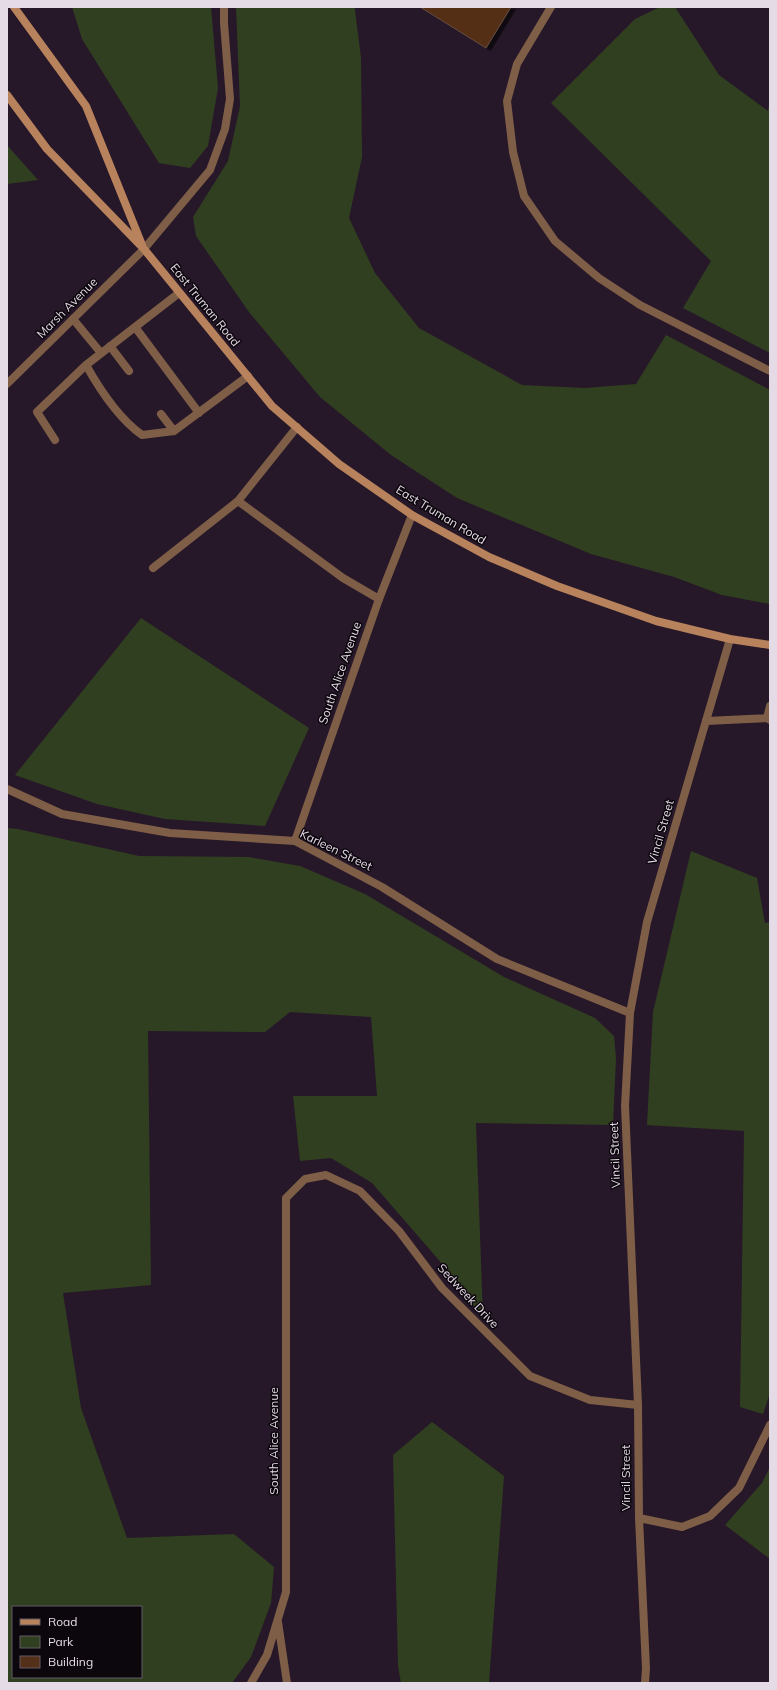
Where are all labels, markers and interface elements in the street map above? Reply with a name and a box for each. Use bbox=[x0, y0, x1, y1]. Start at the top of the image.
street label: East Truman Road bbox=[167, 260, 243, 349]
street label: Marsh Avenue bbox=[33, 274, 100, 341]
street label: East Truman Road bbox=[394, 482, 489, 547]
street label: South Alice Avenue bbox=[315, 620, 364, 726]
street label: Vincil Street bbox=[644, 798, 677, 866]
street label: Karleen Street bbox=[298, 826, 375, 873]
street label: Vincil Street bbox=[606, 1122, 623, 1188]
street label: Sedweek Drive bbox=[435, 1260, 502, 1331]
street label: South Alice Avenue bbox=[266, 1387, 281, 1495]
street label: Vincil Street bbox=[618, 1445, 633, 1511]
legend bbox=[12, 1606, 142, 1678]
text: Road bbox=[48, 1614, 77, 1629]
text: Park bbox=[48, 1634, 74, 1649]
text: Building bbox=[48, 1654, 93, 1669]

